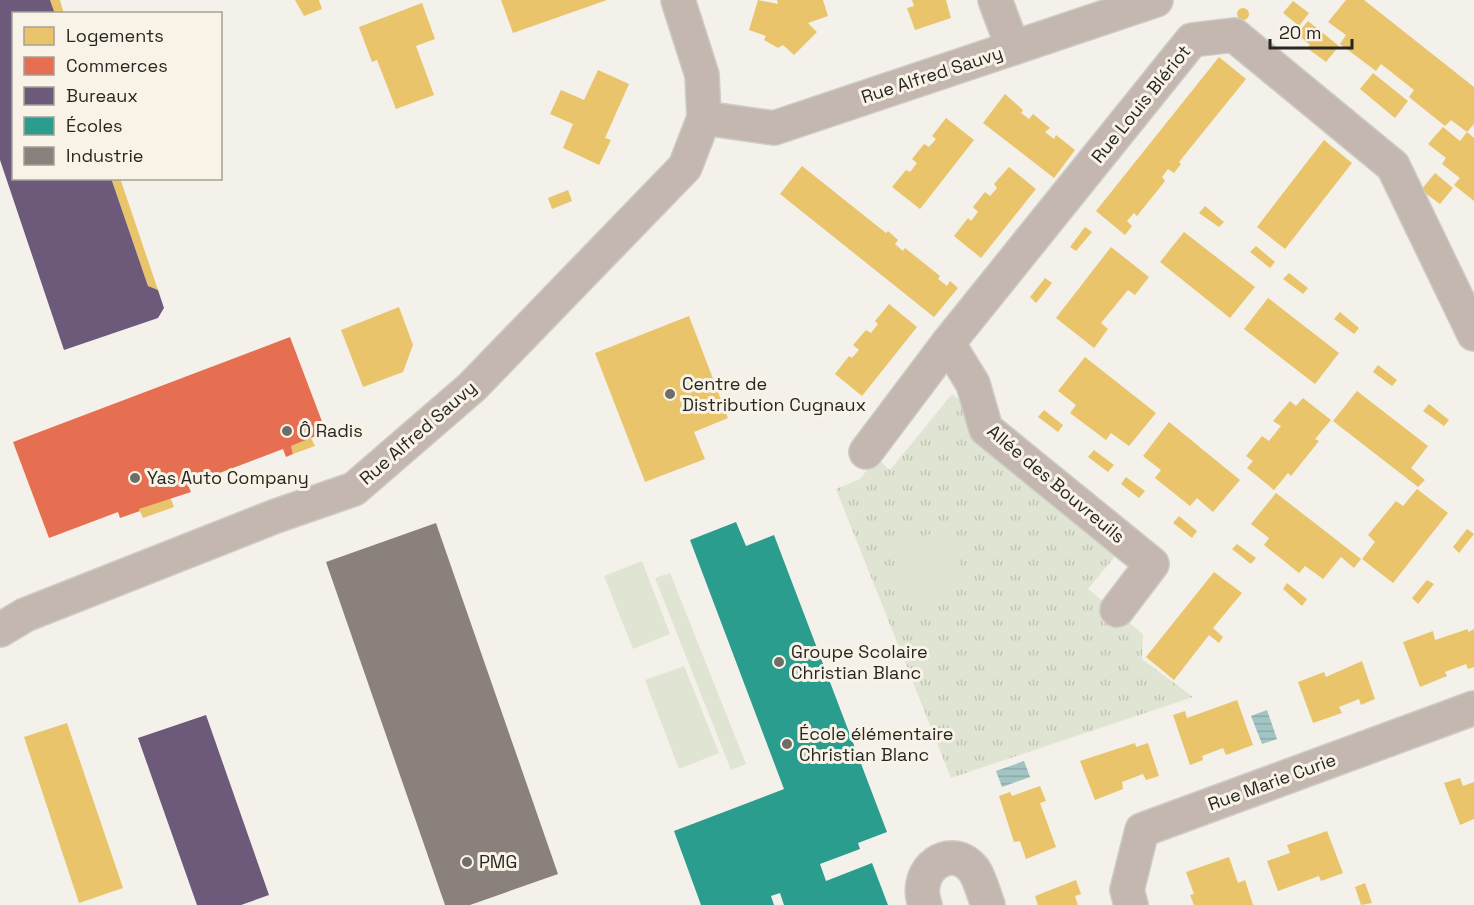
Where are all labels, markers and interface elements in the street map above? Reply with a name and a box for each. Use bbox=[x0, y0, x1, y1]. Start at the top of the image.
legend bbox=[12, 12, 222, 180]
scale bar bbox=[1270, 12, 1352, 50]
text: 20 m bbox=[1279, 21, 1322, 44]
text: Logements bbox=[66, 24, 164, 47]
street label: Rue Louis Blériot bbox=[1086, 40, 1195, 167]
street label: Rue Alfred Sauvy bbox=[858, 41, 1005, 108]
text: Commerces bbox=[66, 54, 168, 77]
text: Bureaux bbox=[66, 84, 138, 107]
text: Écoles bbox=[66, 114, 123, 137]
text: Industrie bbox=[66, 144, 143, 167]
place label: Centre de Distribution Cugnaux bbox=[682, 372, 866, 416]
street label: Rue Alfred Sauvy bbox=[355, 376, 481, 490]
marker: Centre de Distribution Cugnaux bbox=[663, 387, 677, 401]
place label: Ô Radis bbox=[299, 419, 363, 442]
street label: Allée des Bouvreuils bbox=[983, 419, 1130, 548]
marker: Ô Radis bbox=[280, 424, 294, 438]
place label: Yas Auto Company bbox=[147, 466, 309, 489]
marker: Yas Auto Company bbox=[128, 471, 142, 485]
place label: Groupe Scolaire Christian Blanc bbox=[791, 640, 928, 684]
marker: Groupe Scolaire Christian Blanc bbox=[772, 655, 786, 669]
place label: École élémentaire Christian Blanc bbox=[799, 722, 953, 766]
marker: École élémentaire Christian Blanc bbox=[780, 737, 794, 751]
street label: Rue Marie Curie bbox=[1205, 748, 1339, 815]
place label: PMG bbox=[479, 850, 517, 873]
marker: PMG bbox=[460, 855, 474, 869]

